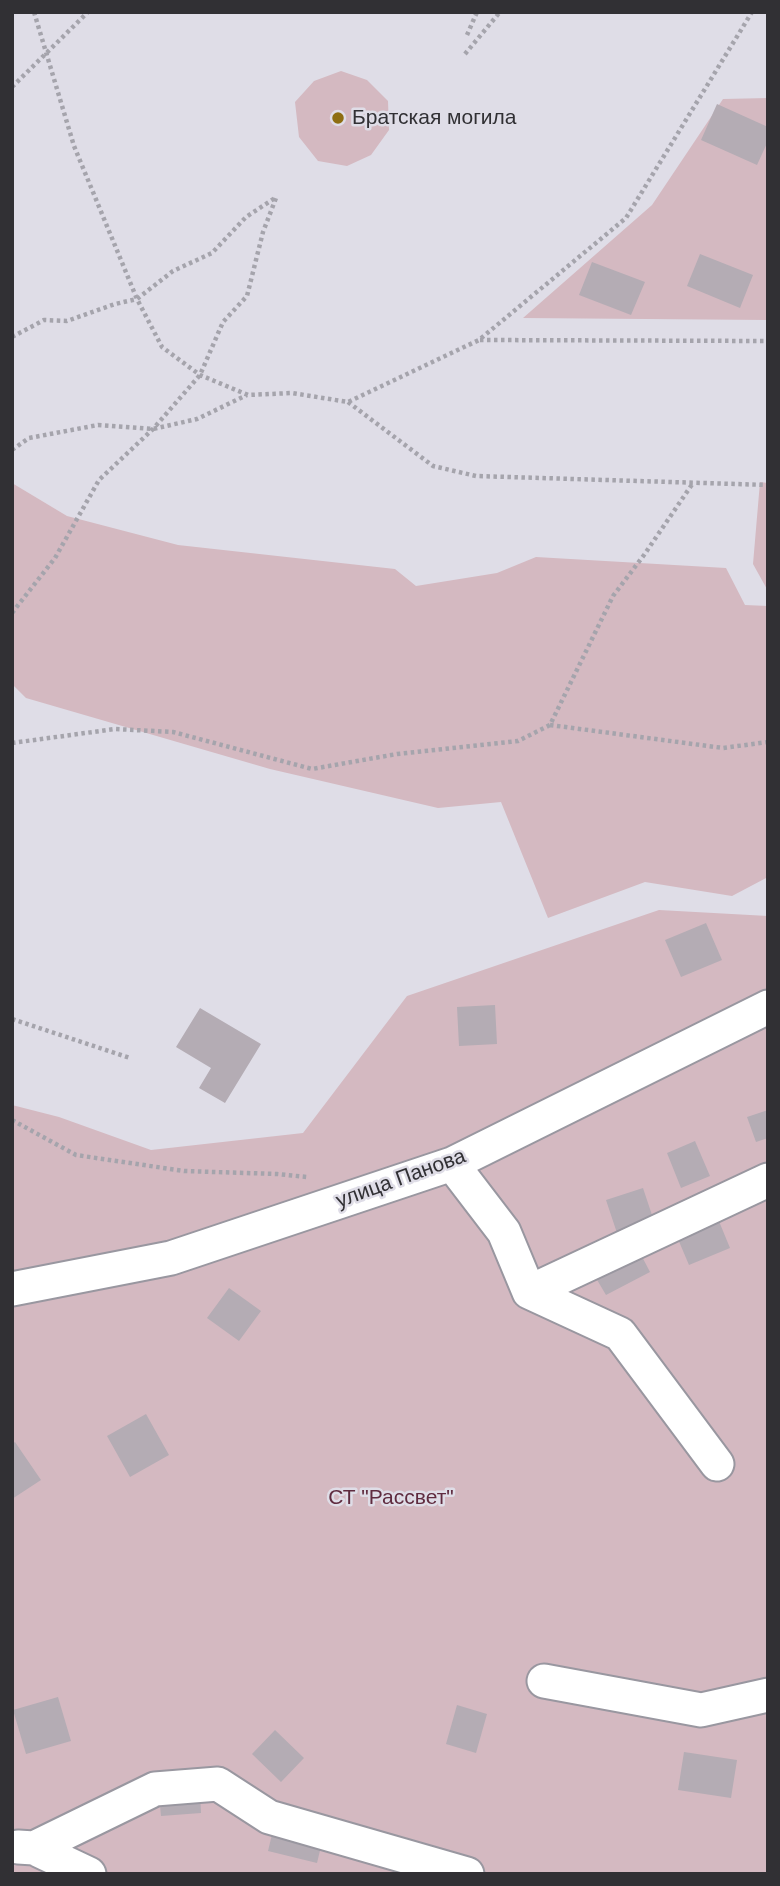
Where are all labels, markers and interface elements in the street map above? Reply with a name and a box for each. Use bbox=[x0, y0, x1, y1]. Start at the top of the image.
place label: Братская могила bbox=[352, 105, 517, 131]
marker: Братская могила bbox=[330, 110, 346, 126]
street label: улица Панова bbox=[333, 1144, 469, 1214]
park label: СТ "Рассвет" bbox=[328, 1485, 454, 1511]

